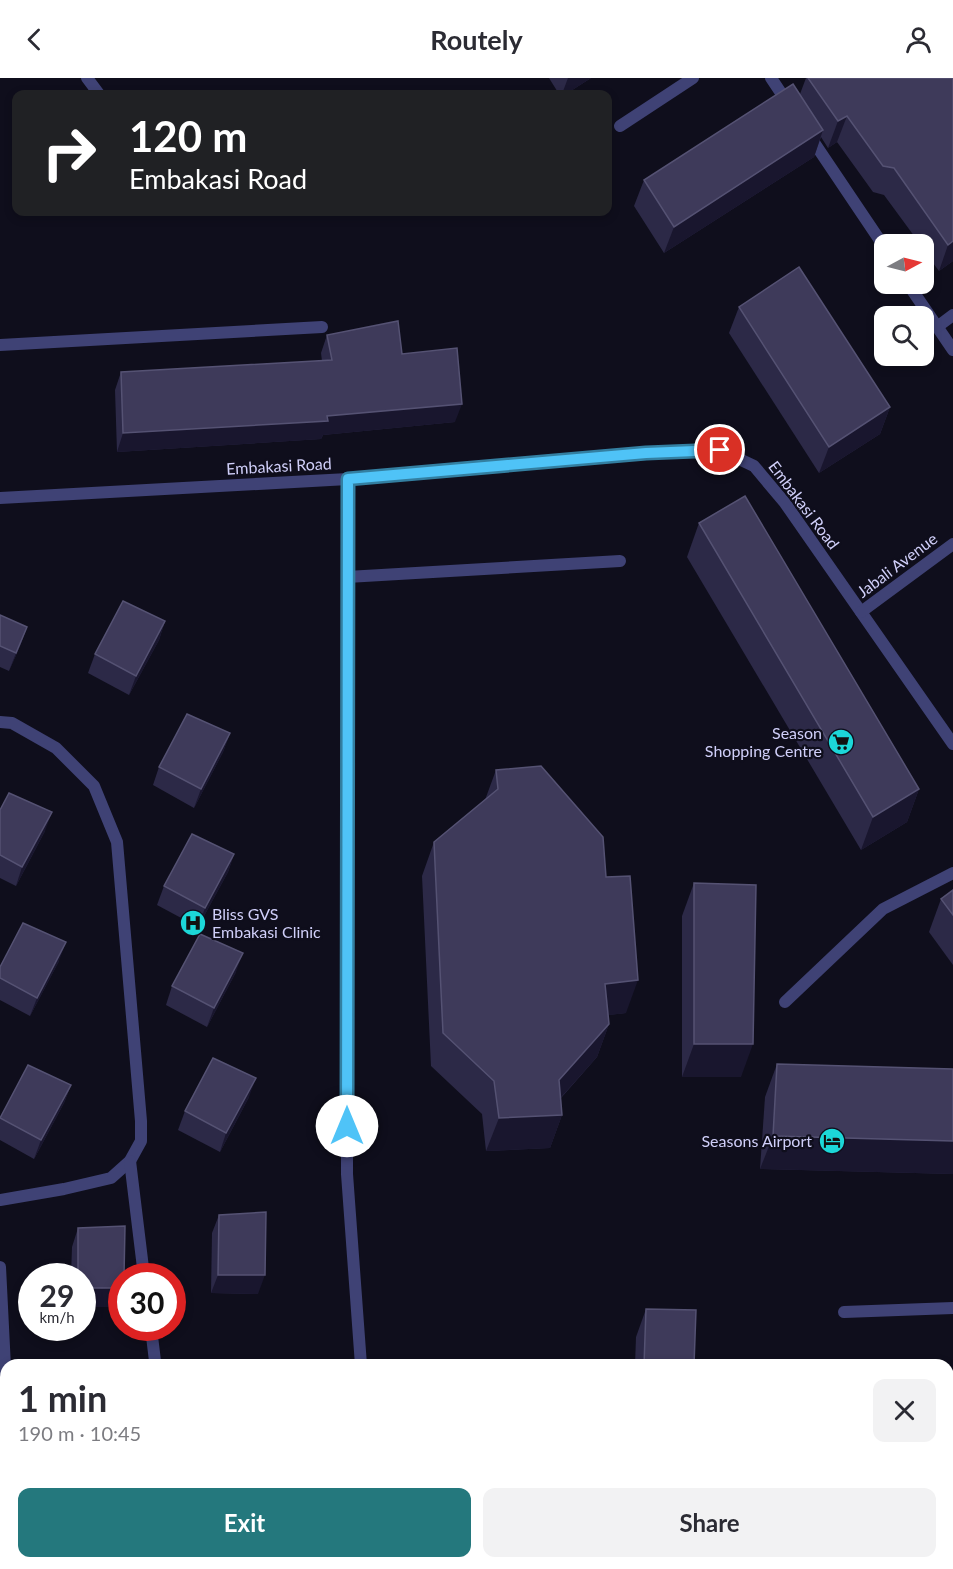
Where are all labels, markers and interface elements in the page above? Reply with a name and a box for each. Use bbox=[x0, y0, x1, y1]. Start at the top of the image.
icon: back bbox=[18, 23, 51, 56]
text: Routely bbox=[430, 23, 523, 56]
icon: person bbox=[902, 23, 935, 56]
text: 120 m bbox=[129, 111, 247, 161]
icon: right bbox=[30, 114, 108, 192]
text: Embakasi Road bbox=[129, 162, 307, 195]
north arrow bbox=[874, 234, 934, 294]
map controls bbox=[874, 234, 934, 366]
button: search bbox=[874, 306, 934, 366]
pin bbox=[694, 424, 745, 475]
icon: arrive bbox=[703, 433, 736, 466]
street label: Embakasi Road bbox=[226, 453, 332, 478]
street label: Embakasi Road bbox=[765, 457, 844, 553]
street label: Jabali Avenue bbox=[853, 528, 941, 601]
place label: Season Shopping Centre bbox=[705, 723, 822, 760]
supermarket icon: Season Shopping Centre bbox=[826, 727, 856, 757]
place label: Bliss GVS Embakasi Clinic bbox=[212, 904, 321, 941]
hospital icon: Bliss GVS Embakasi Clinic bbox=[178, 908, 208, 938]
position arrow bbox=[315, 1094, 379, 1158]
hotel icon: Seasons Airport bbox=[817, 1126, 847, 1156]
place label: Seasons Airport bbox=[701, 1131, 812, 1150]
speed limit sign: 30 bbox=[108, 1263, 186, 1341]
text: 29 bbox=[40, 1277, 74, 1313]
text: km/h bbox=[39, 1308, 75, 1326]
text: 1 min bbox=[18, 1376, 107, 1420]
button: close bbox=[873, 1379, 936, 1442]
text: 190 m · 10:45 bbox=[18, 1421, 141, 1445]
button: Exit bbox=[18, 1488, 471, 1557]
button: Share bbox=[483, 1488, 936, 1557]

